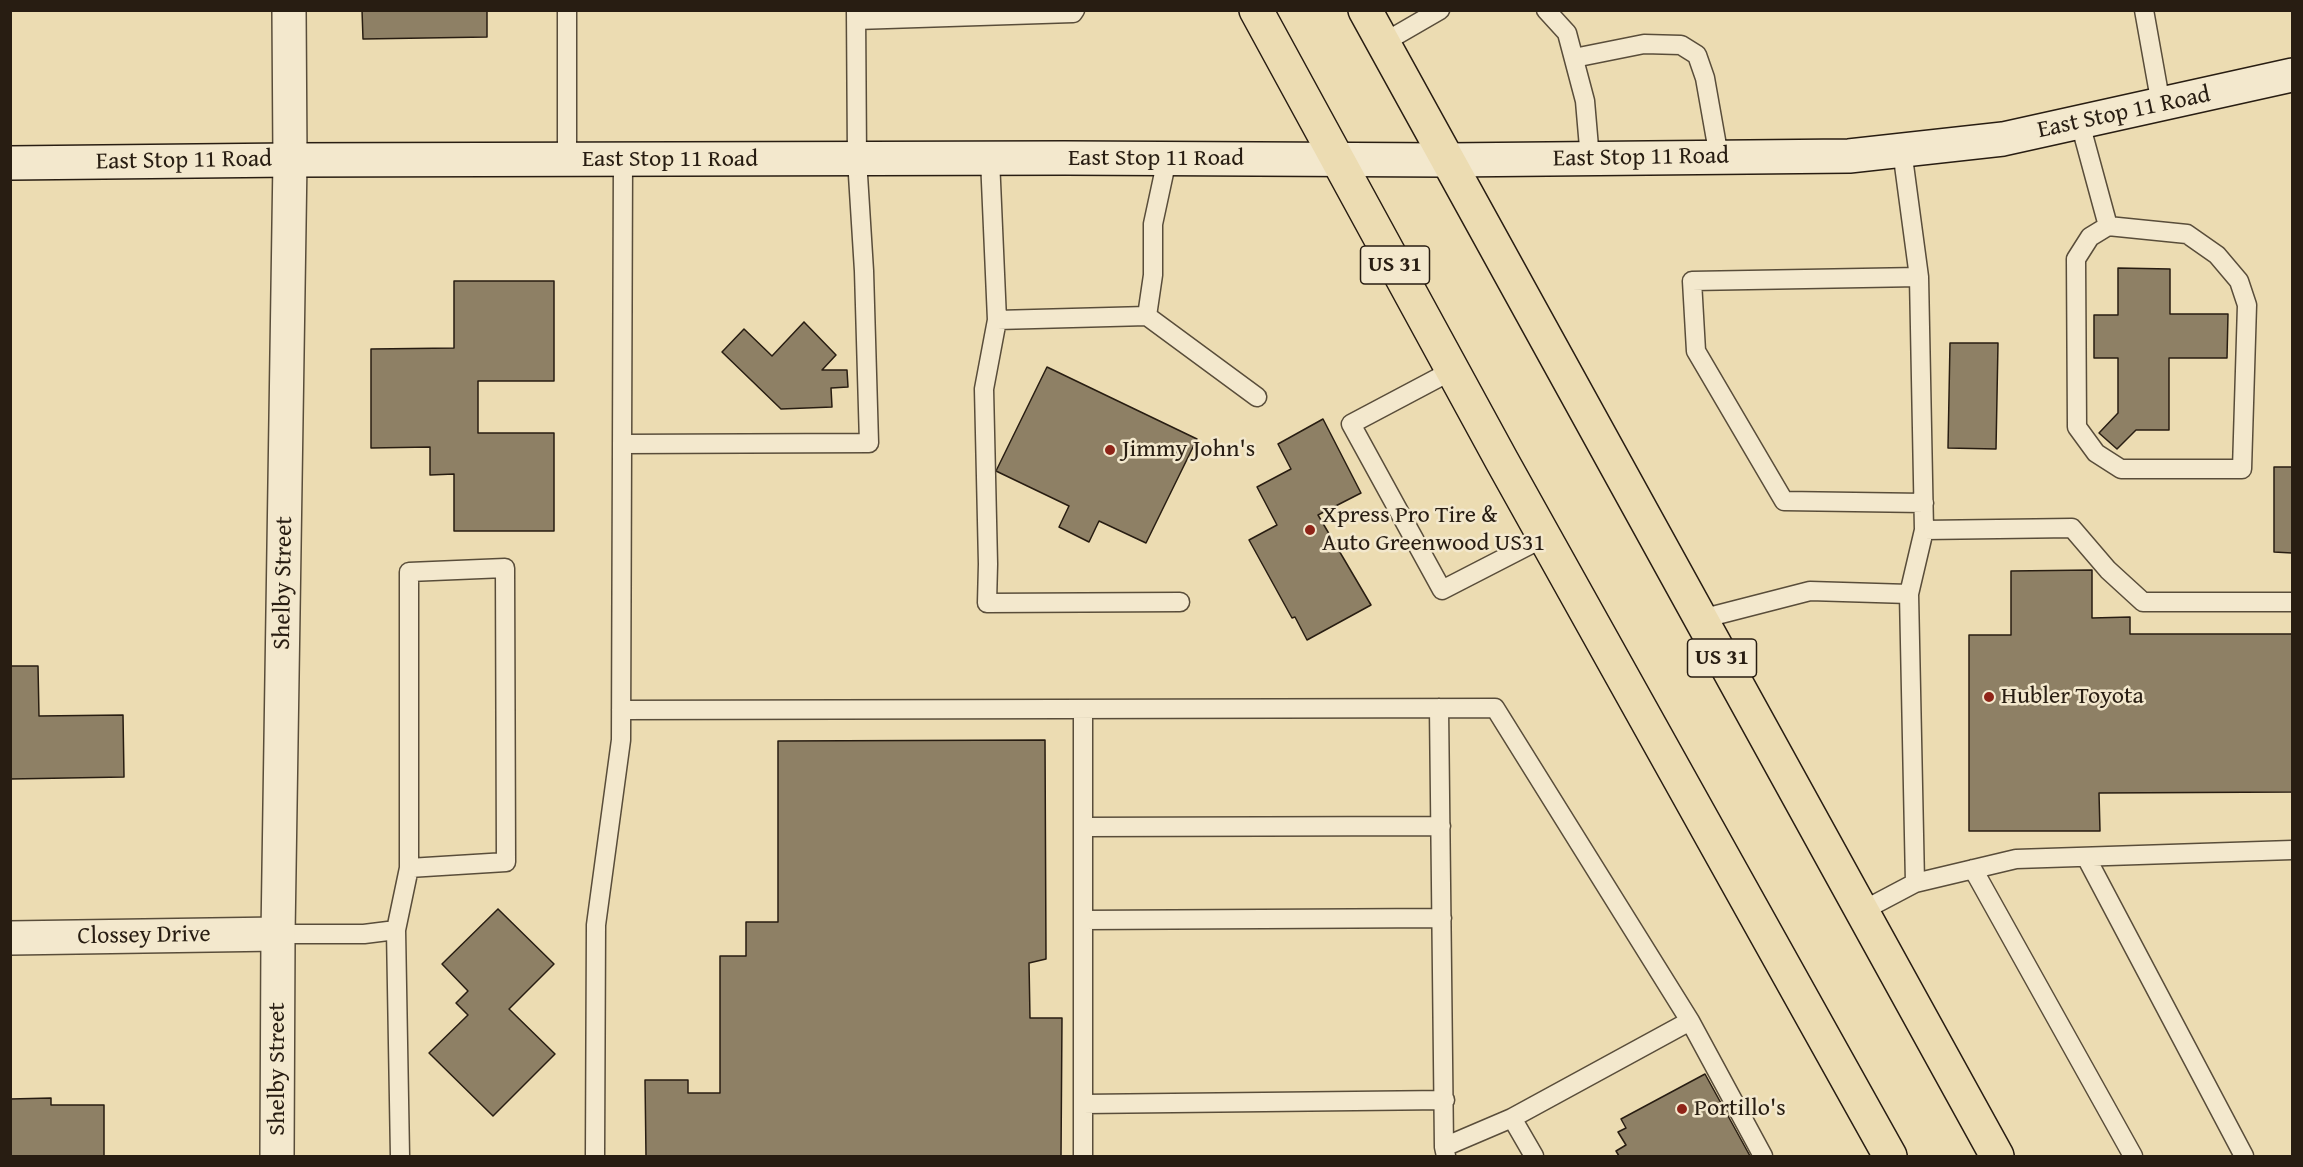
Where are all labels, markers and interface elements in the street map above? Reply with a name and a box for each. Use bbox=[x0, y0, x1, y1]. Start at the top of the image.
street label: East Stop 11 Road bbox=[2035, 81, 2213, 145]
street label: East Stop 11 Road bbox=[1553, 142, 1729, 174]
street label: East Stop 11 Road bbox=[96, 145, 272, 177]
street label: East Stop 11 Road bbox=[1068, 145, 1244, 173]
street label: East Stop 11 Road bbox=[582, 146, 758, 174]
road number: US 31 bbox=[1360, 246, 1430, 284]
place label: Jimmy John's bbox=[1122, 436, 1255, 464]
marker: Jimmy John's bbox=[1103, 443, 1117, 457]
place label: Xpress Pro Tire & Auto Greenwood US31 bbox=[1322, 502, 1545, 558]
street label: Shelby Street bbox=[268, 516, 300, 650]
marker: Xpress Pro Tire & Auto Greenwood US31 bbox=[1303, 523, 1317, 537]
road number: US 31 bbox=[1688, 639, 1756, 677]
place label: Hubler Toyota bbox=[2001, 683, 2144, 711]
marker: Hubler Toyota bbox=[1982, 690, 1996, 704]
street label: Clossey Drive bbox=[77, 920, 211, 952]
street label: Shelby Street bbox=[264, 1002, 292, 1136]
place label: Portillo's bbox=[1694, 1095, 1786, 1123]
marker: Portillo's bbox=[1675, 1102, 1689, 1116]

